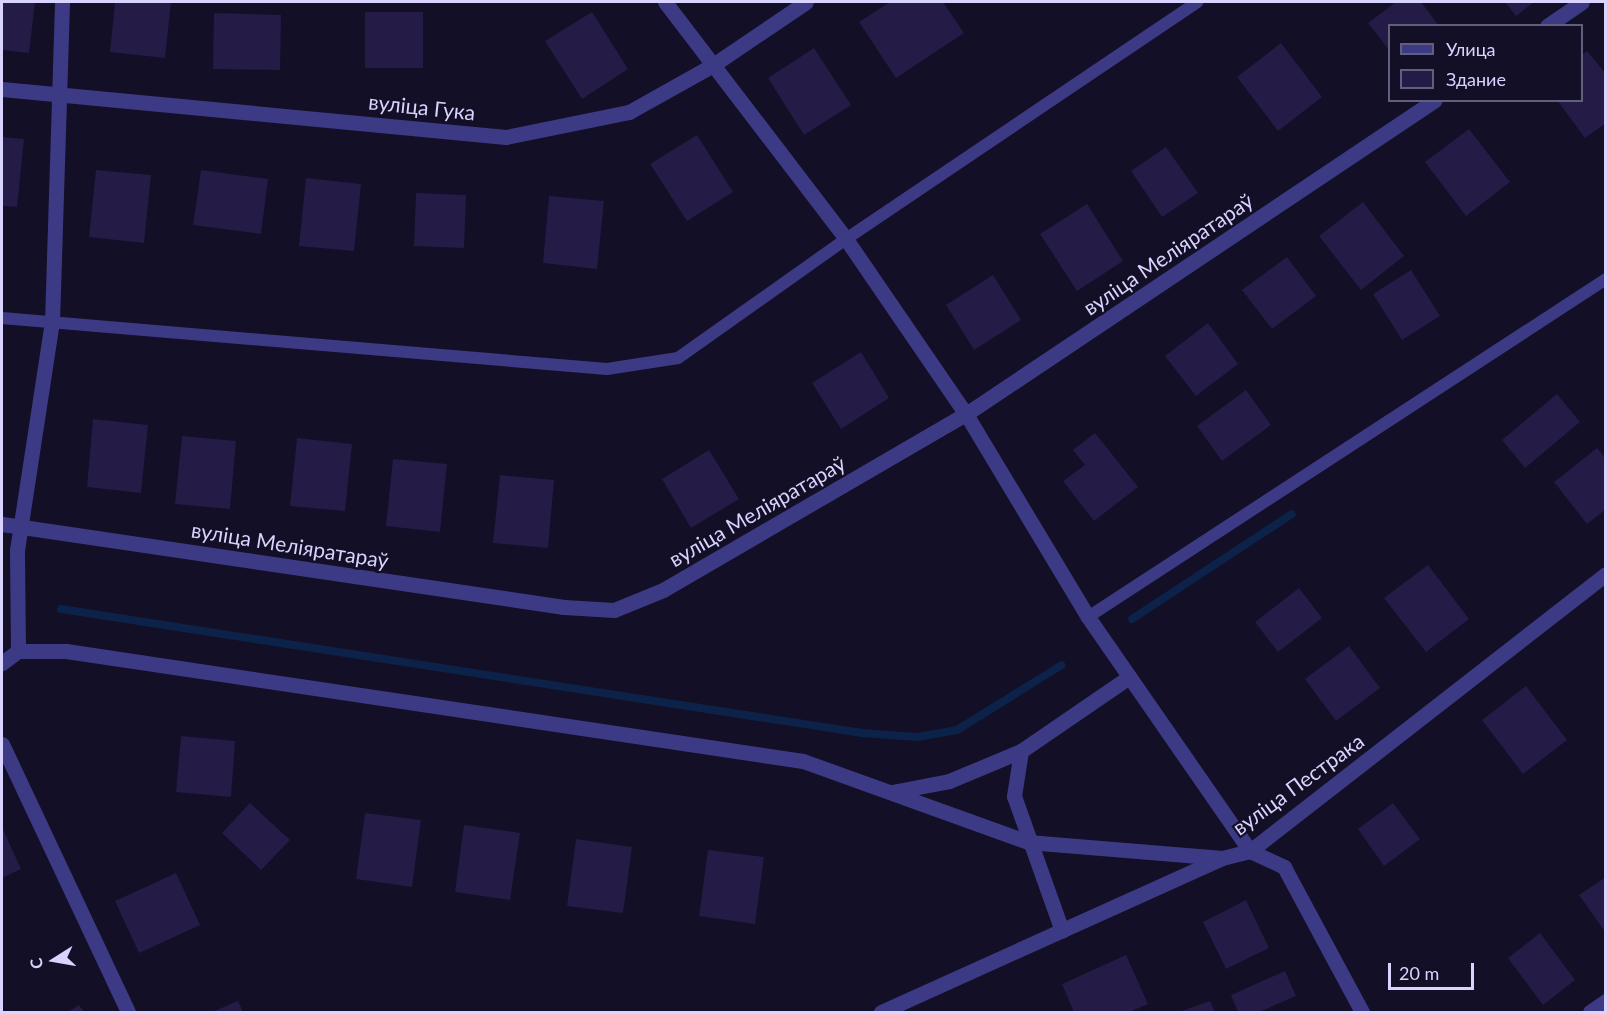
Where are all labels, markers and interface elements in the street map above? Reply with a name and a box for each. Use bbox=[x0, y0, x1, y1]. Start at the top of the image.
legend bbox=[1388, 24, 1583, 102]
text: Улица bbox=[1446, 38, 1496, 60]
text: Здание bbox=[1446, 68, 1506, 90]
street label: вуліца Гука bbox=[367, 89, 477, 125]
street label: вуліца Меліяратараў bbox=[1078, 188, 1258, 320]
street label: вуліца Меліяратараў bbox=[664, 450, 850, 572]
street label: вуліца Меліяратараў bbox=[190, 517, 390, 573]
street label: вуліца Пестрака bbox=[1227, 728, 1369, 840]
north arrow bbox=[24, 930, 84, 990]
scale bar bbox=[1391, 951, 1476, 989]
text: С bbox=[26, 957, 46, 971]
text: 20 m bbox=[1399, 962, 1439, 984]

